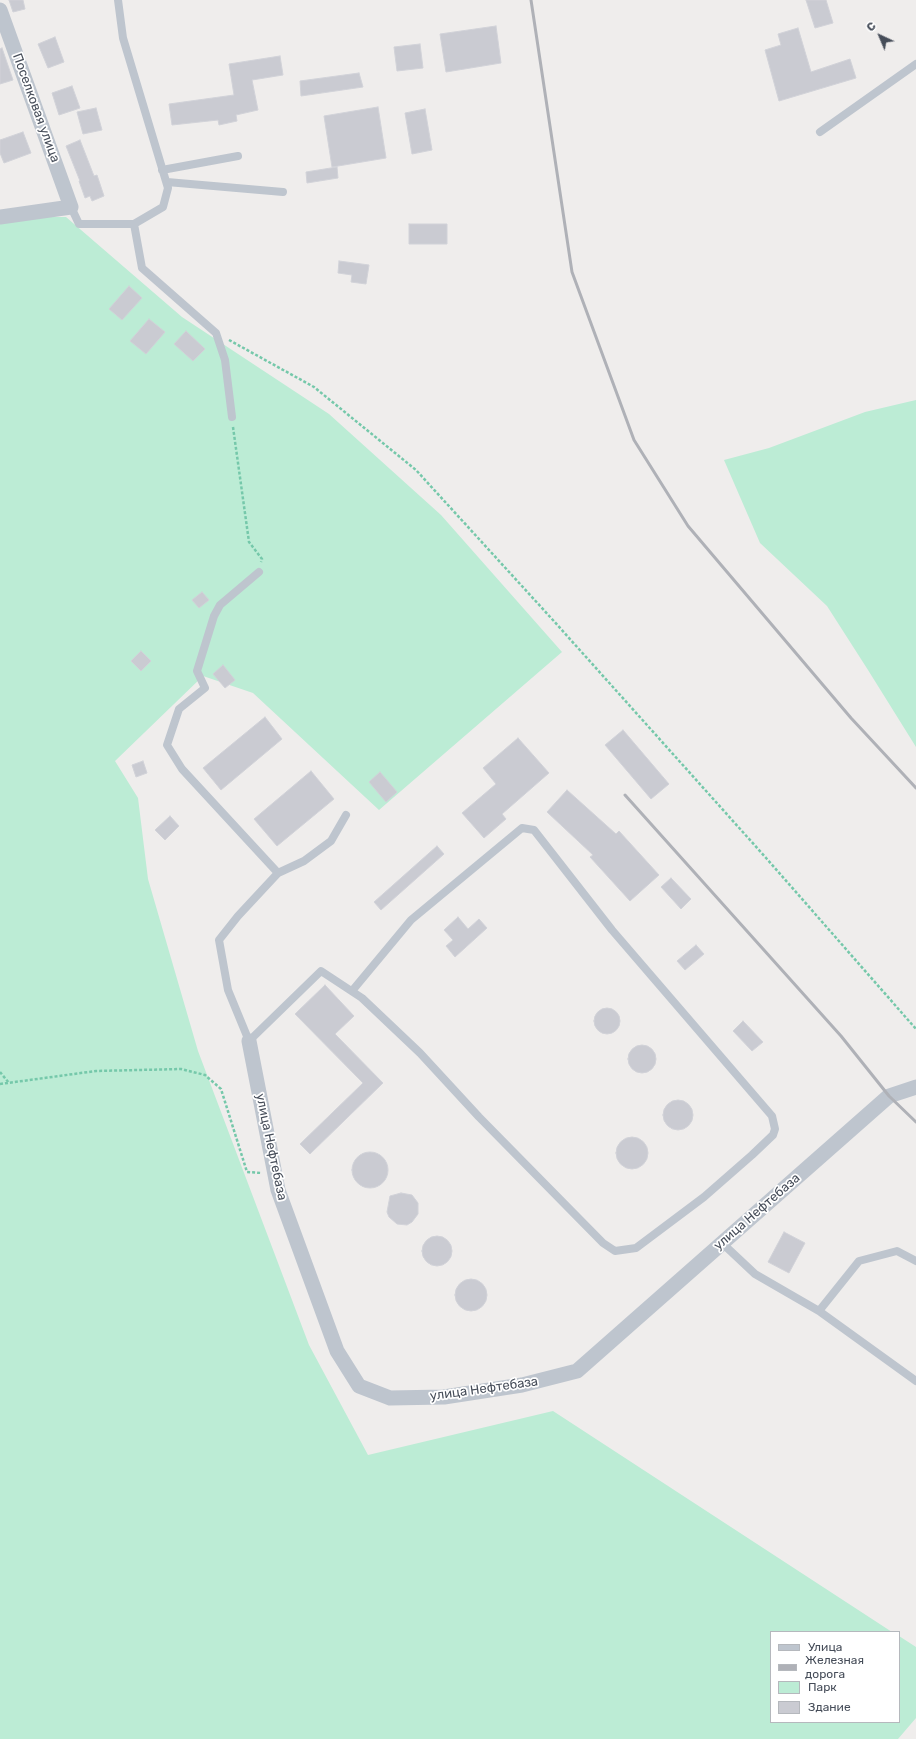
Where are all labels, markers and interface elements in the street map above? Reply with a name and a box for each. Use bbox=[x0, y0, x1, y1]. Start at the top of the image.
north arrow bbox=[860, 16, 900, 56]
text: С bbox=[864, 20, 879, 34]
street label: Поселковая улица bbox=[9, 51, 63, 165]
street label: улица Нефтебаза bbox=[252, 1092, 290, 1202]
street label: улица Нефтебаза bbox=[711, 1170, 803, 1254]
street label: улица Нефтебаза bbox=[429, 1374, 539, 1404]
legend bbox=[770, 1631, 900, 1723]
text: Улица bbox=[808, 1640, 842, 1654]
text: Железная дорога bbox=[805, 1653, 864, 1681]
text: Парк bbox=[808, 1680, 837, 1694]
text: Здание bbox=[808, 1700, 851, 1714]

